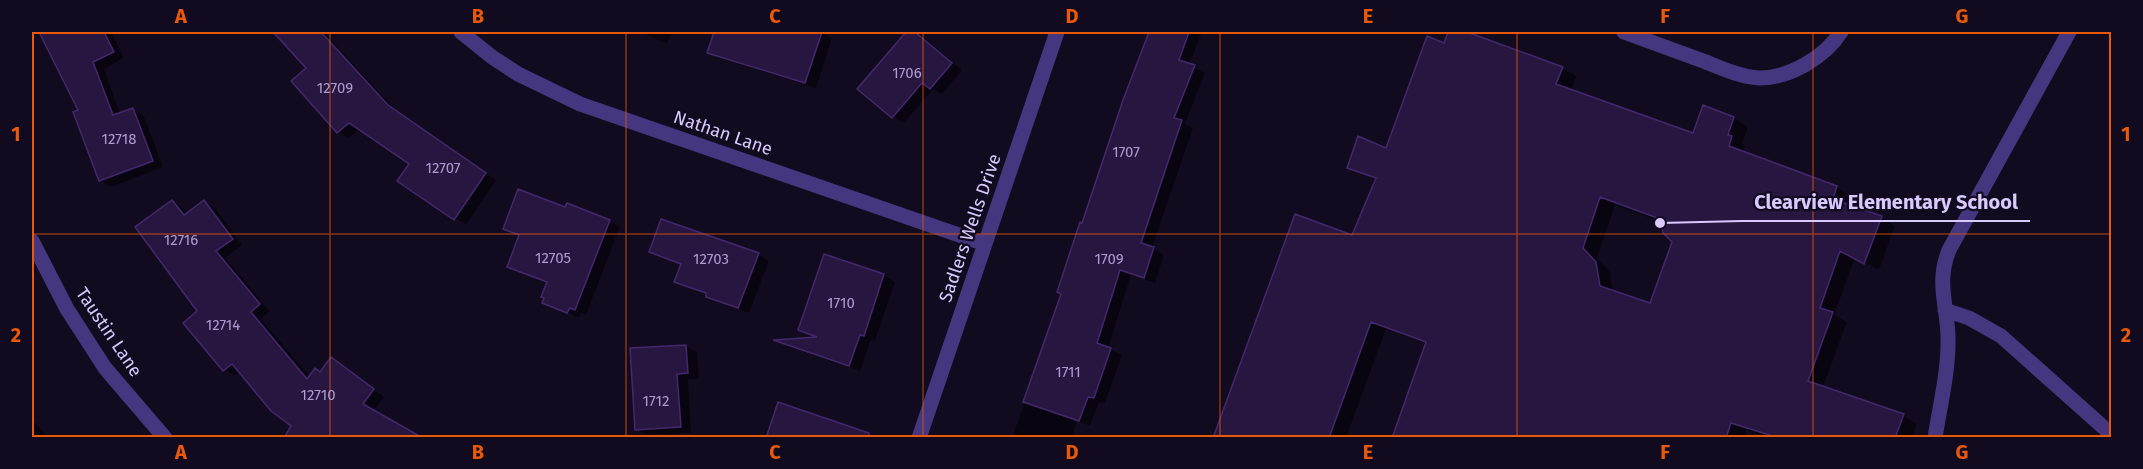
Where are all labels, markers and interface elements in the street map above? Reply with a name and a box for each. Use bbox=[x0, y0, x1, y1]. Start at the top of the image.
text: A bbox=[174, 4, 188, 28]
text: B bbox=[472, 4, 484, 28]
text: C bbox=[769, 4, 781, 28]
text: D bbox=[1065, 4, 1079, 28]
text: E bbox=[1363, 4, 1373, 28]
text: F bbox=[1660, 4, 1670, 28]
text: G bbox=[1956, 4, 1968, 28]
house number: 1706 bbox=[892, 64, 922, 82]
house number: 12709 bbox=[317, 79, 353, 97]
street label: Nathan Lane bbox=[671, 106, 775, 160]
text: 1 bbox=[11, 122, 21, 146]
text: 1 bbox=[2121, 122, 2131, 146]
house number: 12718 bbox=[102, 130, 136, 148]
house number: 1707 bbox=[1112, 143, 1140, 161]
street label: Sadlers Wells Drive bbox=[934, 151, 1006, 305]
house number: 12707 bbox=[426, 159, 461, 177]
callout: Clearview Elementary School bbox=[1742, 183, 2030, 221]
text: Clearview Elementary School bbox=[1754, 190, 2018, 214]
house number: 12716 bbox=[164, 231, 198, 249]
house number: 12705 bbox=[535, 249, 571, 267]
house number: 12703 bbox=[693, 250, 729, 268]
house number: 1709 bbox=[1094, 250, 1124, 268]
street label: Taustin Lane bbox=[71, 283, 147, 381]
house number: 1710 bbox=[827, 294, 855, 312]
house number: 12714 bbox=[206, 316, 240, 334]
text: 2 bbox=[11, 323, 21, 347]
text: 2 bbox=[2121, 323, 2131, 347]
house number: 1711 bbox=[1055, 363, 1081, 381]
house number: 12710 bbox=[300, 386, 336, 404]
house number: 1712 bbox=[643, 392, 669, 410]
text: A bbox=[174, 440, 188, 464]
text: B bbox=[472, 440, 484, 464]
text: C bbox=[769, 440, 781, 464]
text: D bbox=[1065, 440, 1079, 464]
text: E bbox=[1363, 440, 1373, 464]
text: F bbox=[1660, 440, 1670, 464]
text: G bbox=[1956, 440, 1968, 464]

